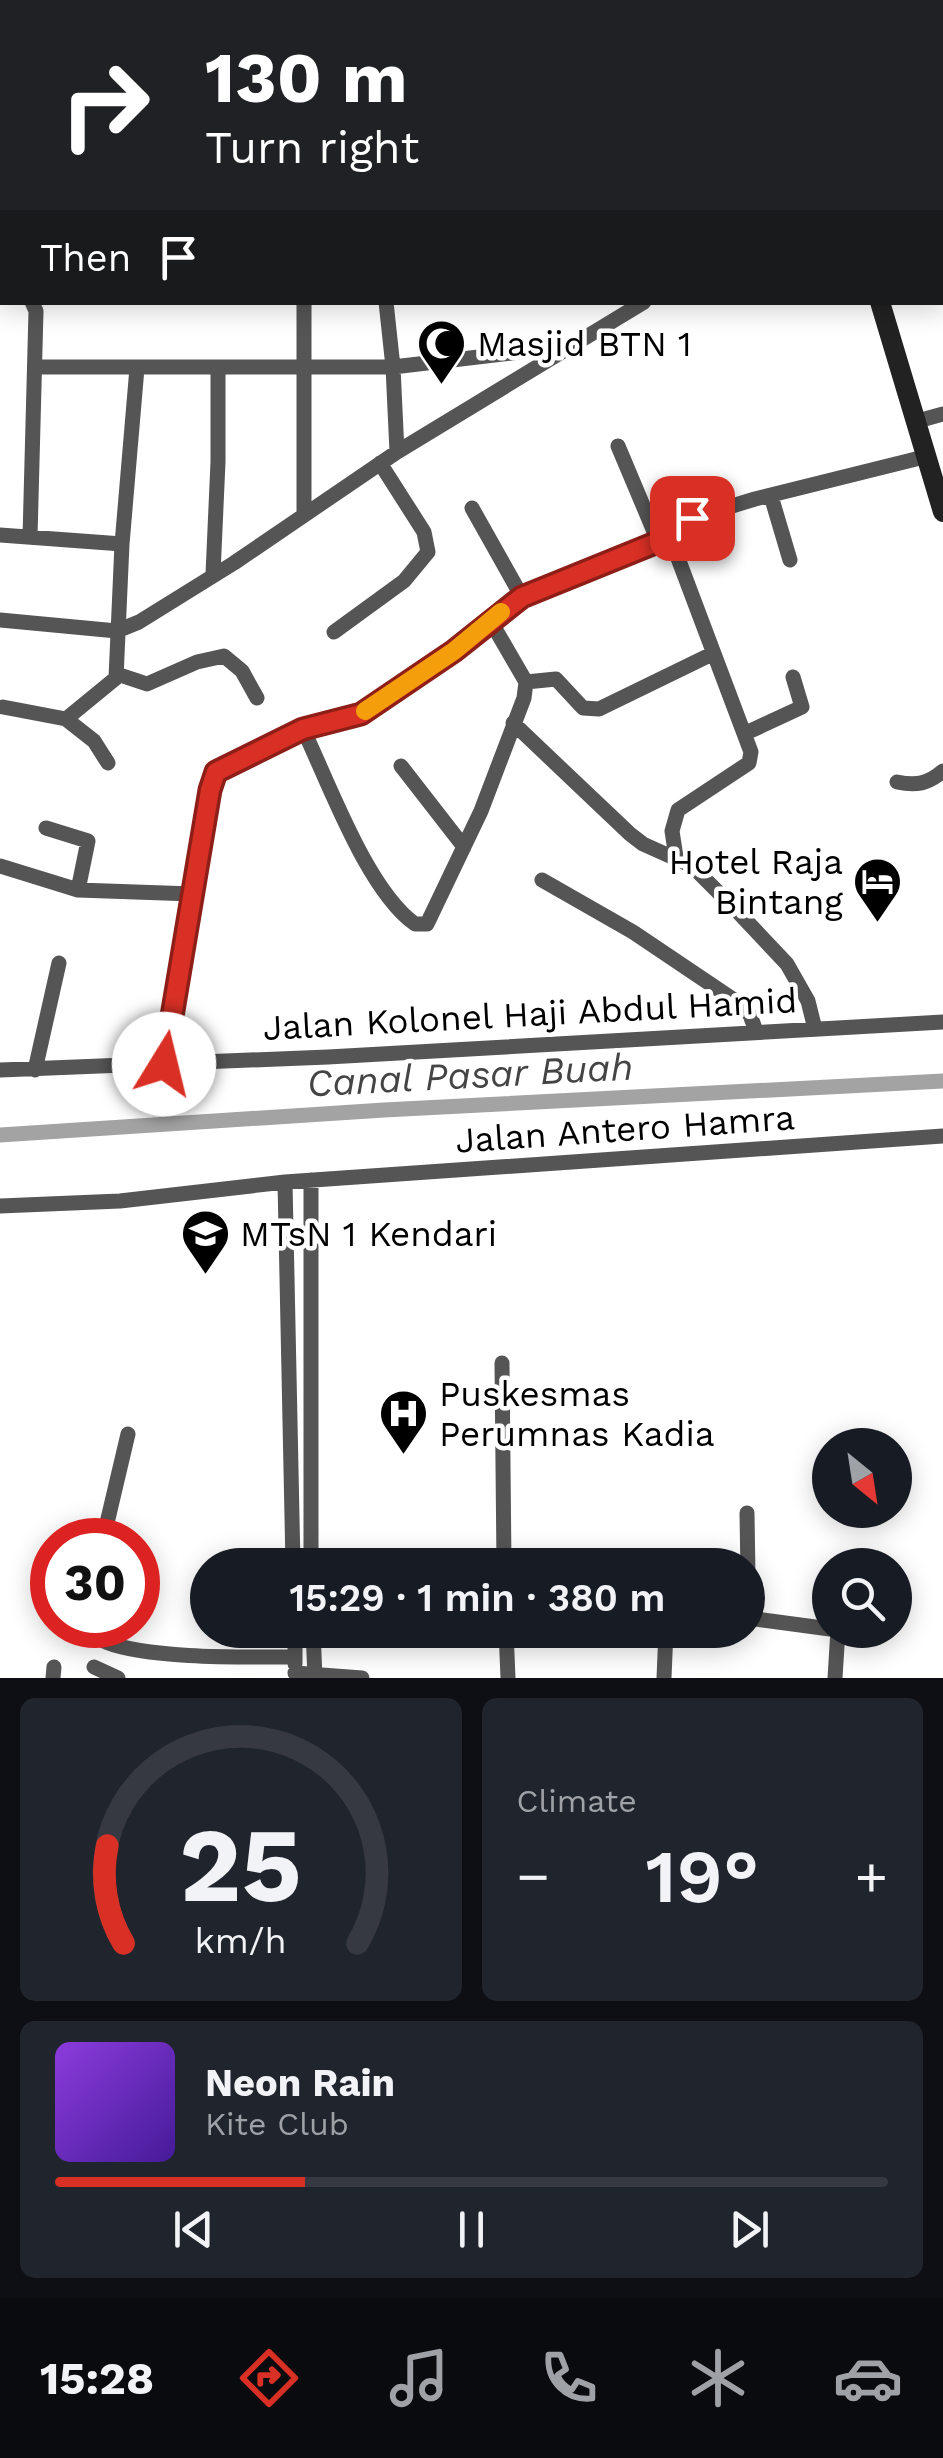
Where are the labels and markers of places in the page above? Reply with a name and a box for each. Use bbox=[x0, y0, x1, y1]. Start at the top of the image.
mosque icon: Masjid BTN 1 bbox=[416, 318, 468, 386]
place label: Masjid BTN 1 bbox=[477, 323, 692, 365]
pin bbox=[650, 476, 735, 561]
place label: Hotel Raja Bintang bbox=[668, 841, 843, 923]
hotel icon: Hotel Raja Bintang bbox=[852, 856, 904, 924]
school or university icon: MTsN 1 Kendari bbox=[179, 1208, 231, 1276]
place label: MTsN 1 Kendari bbox=[240, 1213, 497, 1255]
place label: Puskesmas Perumnas Kadia bbox=[439, 1373, 715, 1455]
hospital icon: Puskesmas Perumnas Kadia bbox=[378, 1388, 430, 1456]

